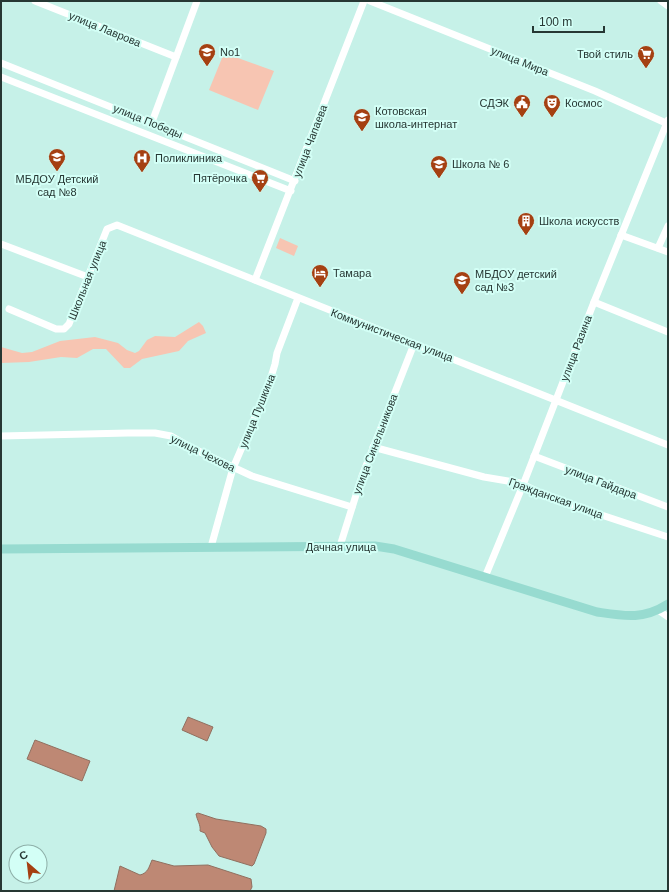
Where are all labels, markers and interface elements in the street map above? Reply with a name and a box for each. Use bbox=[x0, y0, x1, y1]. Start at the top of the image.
scale bar bbox=[533, 8, 604, 34]
street label: улица Лаврова bbox=[67, 9, 144, 49]
text: 100 m bbox=[539, 15, 572, 29]
school or university icon: No1 bbox=[197, 42, 217, 67]
street label: улица Мира bbox=[490, 44, 551, 78]
supermarket icon: Твой стиль bbox=[636, 44, 656, 69]
place label: No1 bbox=[220, 46, 240, 58]
place label: Твой стиль bbox=[577, 48, 633, 60]
public building icon: СДЭК bbox=[512, 93, 532, 118]
theatre icon: Космос bbox=[542, 93, 562, 118]
place label: СДЭК bbox=[480, 97, 510, 109]
place label: Космос bbox=[565, 97, 603, 109]
street label: улица Победы bbox=[112, 102, 184, 140]
street label: улица Чапаева bbox=[291, 102, 330, 179]
place label: Котовская школа-интернат bbox=[375, 105, 457, 130]
school or university icon: Котовская школа-интернат bbox=[352, 107, 372, 132]
school or university icon: МБДОУ Детский сад №8 bbox=[47, 147, 67, 172]
hospital icon: Поликлиника bbox=[132, 148, 152, 173]
place label: Поликлиника bbox=[155, 152, 223, 164]
school or university icon: Школа № 6 bbox=[429, 154, 449, 179]
place label: Школа № 6 bbox=[452, 158, 509, 170]
supermarket icon: Пятёрочка bbox=[250, 168, 270, 193]
place label: Пятёрочка bbox=[193, 172, 248, 184]
place label: МБДОУ Детский сад №8 bbox=[16, 173, 98, 198]
building icon: Школа искусств bbox=[516, 211, 536, 236]
place label: Школа искусств bbox=[539, 215, 619, 227]
street label: Школьная улица bbox=[66, 238, 109, 321]
hotel icon: Тамара bbox=[310, 263, 330, 288]
place label: Тамара bbox=[333, 267, 372, 279]
place label: МБДОУ детский сад №3 bbox=[475, 268, 557, 293]
school or university icon: МБДОУ детский сад №3 bbox=[452, 270, 472, 295]
street label: Коммунистическая улица bbox=[329, 306, 456, 364]
street label: улица Разина bbox=[558, 313, 594, 383]
street label: улица Пушкина bbox=[237, 371, 278, 450]
street label: улица Синельникова bbox=[350, 391, 400, 496]
street label: улица Чехова bbox=[169, 432, 238, 474]
street label: улица Гайдара bbox=[564, 463, 639, 501]
street label: Гражданская улица bbox=[507, 475, 606, 521]
street label: Дачная улица bbox=[306, 541, 377, 553]
north arrow bbox=[8, 844, 48, 884]
text: С bbox=[17, 848, 30, 862]

